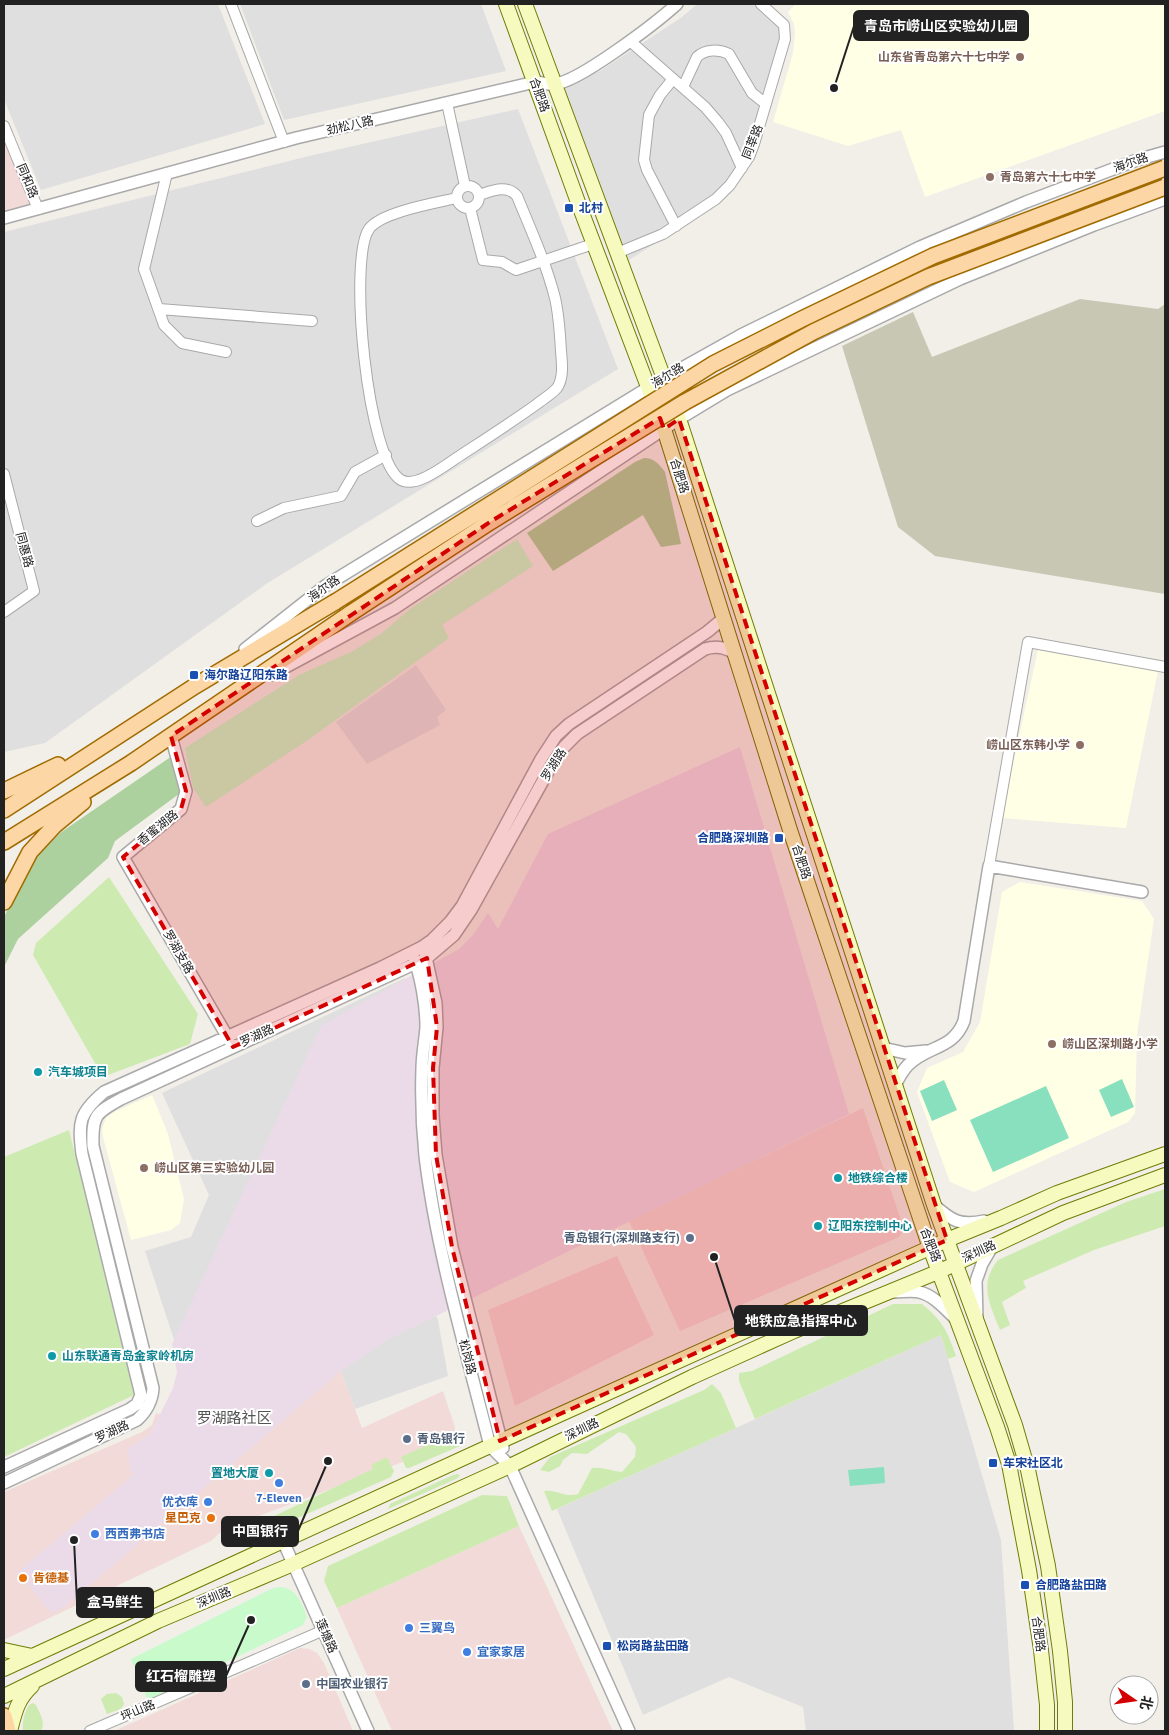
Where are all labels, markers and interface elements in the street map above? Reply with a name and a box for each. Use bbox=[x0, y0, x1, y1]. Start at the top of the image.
callout: 青岛市崂山区实验幼儿园 bbox=[854, 11, 1028, 40]
text: 青岛市崂山区实验幼儿园 bbox=[864, 17, 1018, 37]
place label: 山东省青岛第六十七中学 bbox=[878, 49, 1010, 66]
marker: 山东省青岛第六十七中学 bbox=[1014, 51, 1026, 63]
street label: 合肥路 bbox=[525, 75, 553, 115]
street label: 劲松八路 bbox=[325, 112, 375, 140]
street label: 同莘路 bbox=[739, 122, 767, 162]
street label: 海尔路 bbox=[1111, 149, 1151, 177]
street label: 同和路 bbox=[12, 161, 42, 201]
place label: 青岛第六十七中学 bbox=[1000, 169, 1096, 186]
marker: 青岛第六十七中学 bbox=[984, 171, 996, 183]
place label: 北村 bbox=[579, 200, 603, 217]
marker: 北村 bbox=[563, 202, 575, 214]
street label: 海尔路 bbox=[648, 359, 688, 393]
street label: 合肥路 bbox=[665, 456, 693, 496]
street label: 同惠路 bbox=[11, 530, 37, 570]
street label: 海尔路 bbox=[304, 572, 344, 606]
place label: 海尔路辽阳东路 bbox=[204, 667, 288, 684]
marker: 海尔路辽阳东路 bbox=[188, 669, 200, 681]
place label: 崂山区东韩小学 bbox=[986, 737, 1070, 754]
marker: 崂山区东韩小学 bbox=[1074, 739, 1086, 751]
street label: 罗湖路 bbox=[537, 745, 571, 785]
street label: 香蜜湖路 bbox=[134, 806, 182, 850]
place label: 合肥路深圳路 bbox=[697, 830, 769, 847]
marker: 合肥路深圳路 bbox=[773, 832, 785, 844]
street label: 合肥路 bbox=[787, 842, 815, 882]
street label: 罗湖支路 bbox=[159, 927, 197, 977]
street label: 罗湖路 bbox=[237, 1021, 277, 1051]
place label: 崂山区深圳路小学 bbox=[1062, 1036, 1158, 1053]
marker: 崂山区深圳路小学 bbox=[1046, 1038, 1058, 1050]
place label: 汽车城项目 bbox=[48, 1064, 108, 1081]
marker: 汽车城项目 bbox=[32, 1066, 44, 1078]
place label: 崂山区第三实验幼儿园 bbox=[154, 1160, 274, 1177]
marker: 崂山区第三实验幼儿园 bbox=[138, 1162, 150, 1174]
place label: 地铁综合楼 bbox=[848, 1170, 908, 1187]
marker: 地铁综合楼 bbox=[832, 1172, 844, 1184]
place label: 辽阳东控制中心 bbox=[828, 1218, 912, 1235]
marker: 辽阳东控制中心 bbox=[812, 1220, 824, 1232]
street label: 合肥路 bbox=[916, 1225, 944, 1265]
place label: 青岛银行(深圳路支行) bbox=[564, 1230, 680, 1247]
marker: 青岛银行(深圳路支行) bbox=[684, 1232, 696, 1244]
street label: 深圳路 bbox=[959, 1237, 999, 1267]
callout: 地铁应急指挥中心 bbox=[735, 1306, 867, 1335]
text: 地铁应急指挥中心 bbox=[745, 1312, 857, 1332]
street label: 松岗路 bbox=[454, 1337, 480, 1377]
place label: 山东联通青岛金家岭机房 bbox=[62, 1348, 194, 1365]
marker: 山东联通青岛金家岭机房 bbox=[46, 1350, 58, 1362]
district label: 罗湖路社区 bbox=[196, 1408, 272, 1429]
street label: 深圳路 bbox=[562, 1414, 602, 1446]
street label: 罗湖路 bbox=[92, 1417, 132, 1447]
place label: 青岛银行 bbox=[417, 1431, 465, 1448]
marker: 青岛银行 bbox=[401, 1433, 413, 1445]
place label: 车宋社区北 bbox=[1003, 1455, 1063, 1472]
marker: 车宋社区北 bbox=[987, 1457, 999, 1469]
place label: 置地大厦 bbox=[211, 1465, 259, 1482]
marker: 置地大厦 bbox=[263, 1467, 275, 1479]
marker: 7-Eleven bbox=[273, 1477, 285, 1489]
place label: 7-Eleven bbox=[256, 1490, 302, 1507]
place label: 优衣库 bbox=[162, 1494, 198, 1511]
marker: 优衣库 bbox=[202, 1496, 214, 1508]
place label: 星巴克 bbox=[165, 1510, 201, 1527]
marker: 星巴克 bbox=[205, 1512, 217, 1524]
callout: 中国银行 bbox=[222, 1517, 298, 1546]
text: 中国银行 bbox=[232, 1522, 288, 1542]
place label: 西西弗书店 bbox=[105, 1526, 165, 1543]
marker: 西西弗书店 bbox=[89, 1528, 101, 1540]
place label: 肯德基 bbox=[33, 1570, 69, 1587]
marker: 肯德基 bbox=[17, 1572, 29, 1584]
place label: 合肥路盐田路 bbox=[1035, 1577, 1107, 1594]
marker: 合肥路盐田路 bbox=[1019, 1579, 1031, 1591]
street label: 深圳路 bbox=[194, 1583, 234, 1613]
callout: 盒马鲜生 bbox=[77, 1588, 153, 1617]
text: 盒马鲜生 bbox=[87, 1593, 143, 1613]
street label: 合肥路 bbox=[1027, 1615, 1049, 1653]
street label: 莲塘路 bbox=[311, 1616, 341, 1656]
place label: 三翼鸟 bbox=[419, 1620, 455, 1637]
marker: 三翼鸟 bbox=[403, 1622, 415, 1634]
place label: 松岗路盐田路 bbox=[617, 1638, 689, 1655]
marker: 松岗路盐田路 bbox=[601, 1640, 613, 1652]
place label: 宜家家居 bbox=[477, 1644, 525, 1661]
marker: 宜家家居 bbox=[461, 1646, 473, 1658]
callout: 红石榴雕塑 bbox=[136, 1662, 226, 1691]
text: 红石榴雕塑 bbox=[146, 1667, 216, 1687]
north arrow bbox=[1109, 1675, 1159, 1725]
place label: 中国农业银行 bbox=[316, 1676, 388, 1693]
marker: 中国农业银行 bbox=[300, 1678, 312, 1690]
text: 北 bbox=[1134, 1694, 1157, 1712]
street label: 坪山路 bbox=[118, 1696, 158, 1726]

